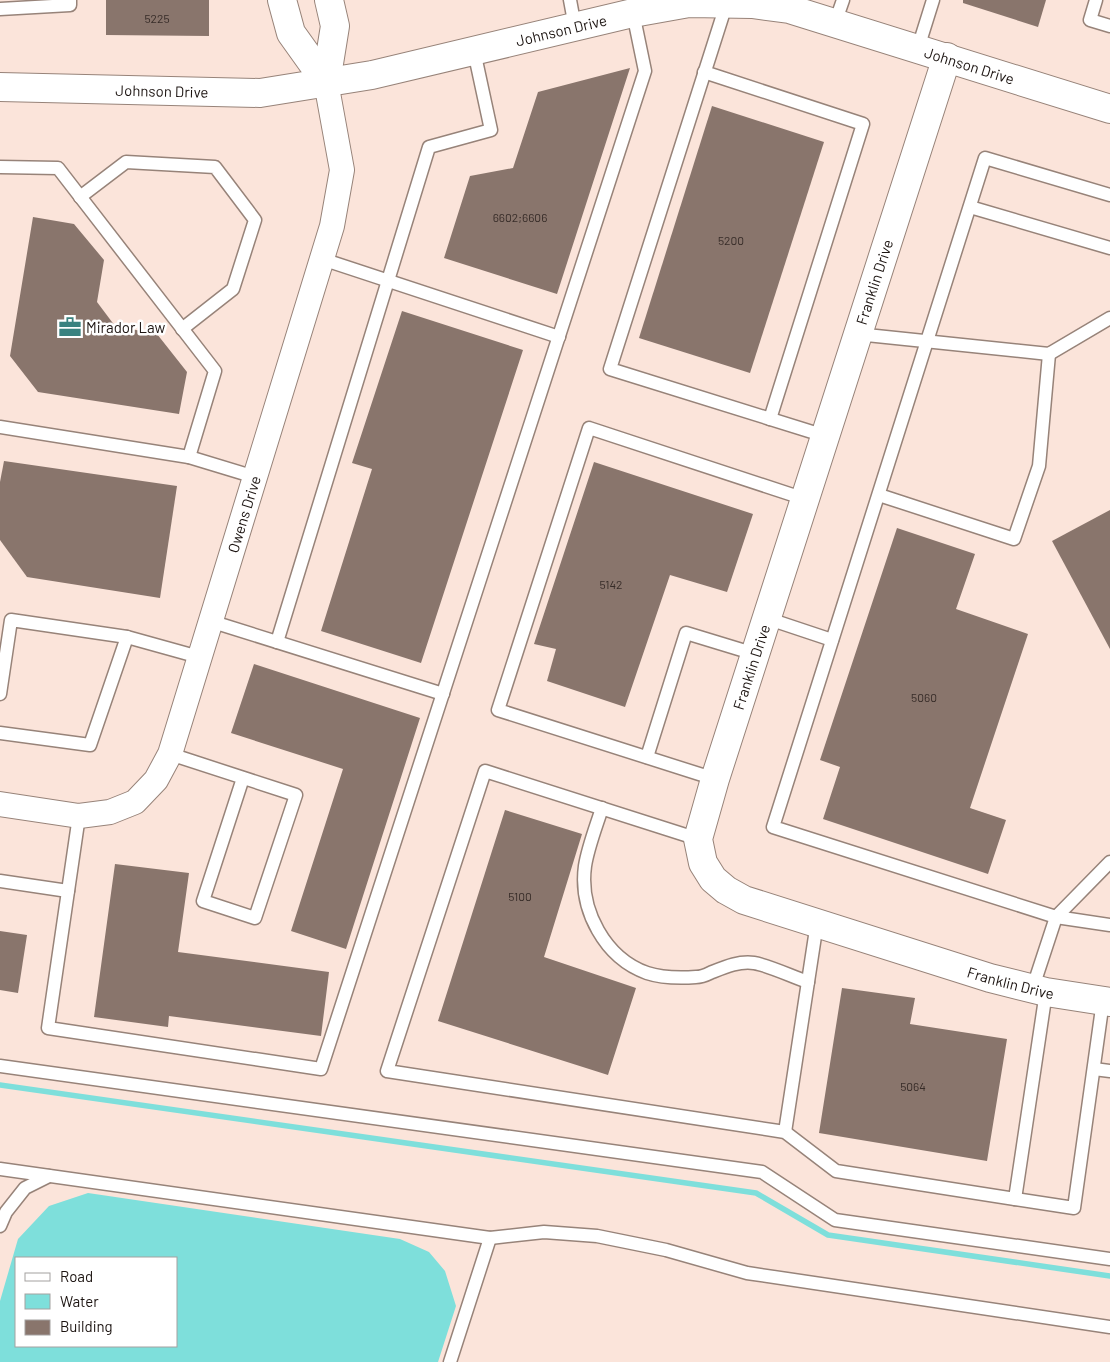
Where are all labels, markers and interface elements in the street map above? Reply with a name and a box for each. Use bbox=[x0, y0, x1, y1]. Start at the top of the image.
house number: 5225 bbox=[144, 11, 170, 25]
street label: Johnson Drive bbox=[514, 11, 609, 50]
street label: Johnson Drive bbox=[922, 43, 1017, 88]
street label: Johnson Drive bbox=[115, 81, 209, 101]
house number: 6602;6606 bbox=[493, 210, 547, 224]
house number: 5200 bbox=[718, 233, 744, 247]
street label: Franklin Drive bbox=[852, 237, 896, 327]
office icon: Mirador Law bbox=[57, 314, 83, 340]
place label: Mirador Law bbox=[86, 318, 166, 336]
street label: Owens Drive bbox=[223, 473, 264, 555]
house number: 5142 bbox=[599, 577, 623, 591]
street label: Franklin Drive bbox=[729, 622, 773, 712]
house number: 5060 bbox=[911, 690, 937, 704]
house number: 5100 bbox=[508, 889, 532, 903]
street label: Franklin Drive bbox=[965, 962, 1055, 1002]
house number: 5064 bbox=[900, 1079, 926, 1093]
legend bbox=[15, 1257, 178, 1347]
text: Road bbox=[60, 1267, 93, 1285]
text: Water bbox=[60, 1292, 99, 1310]
text: Building bbox=[60, 1317, 113, 1335]

